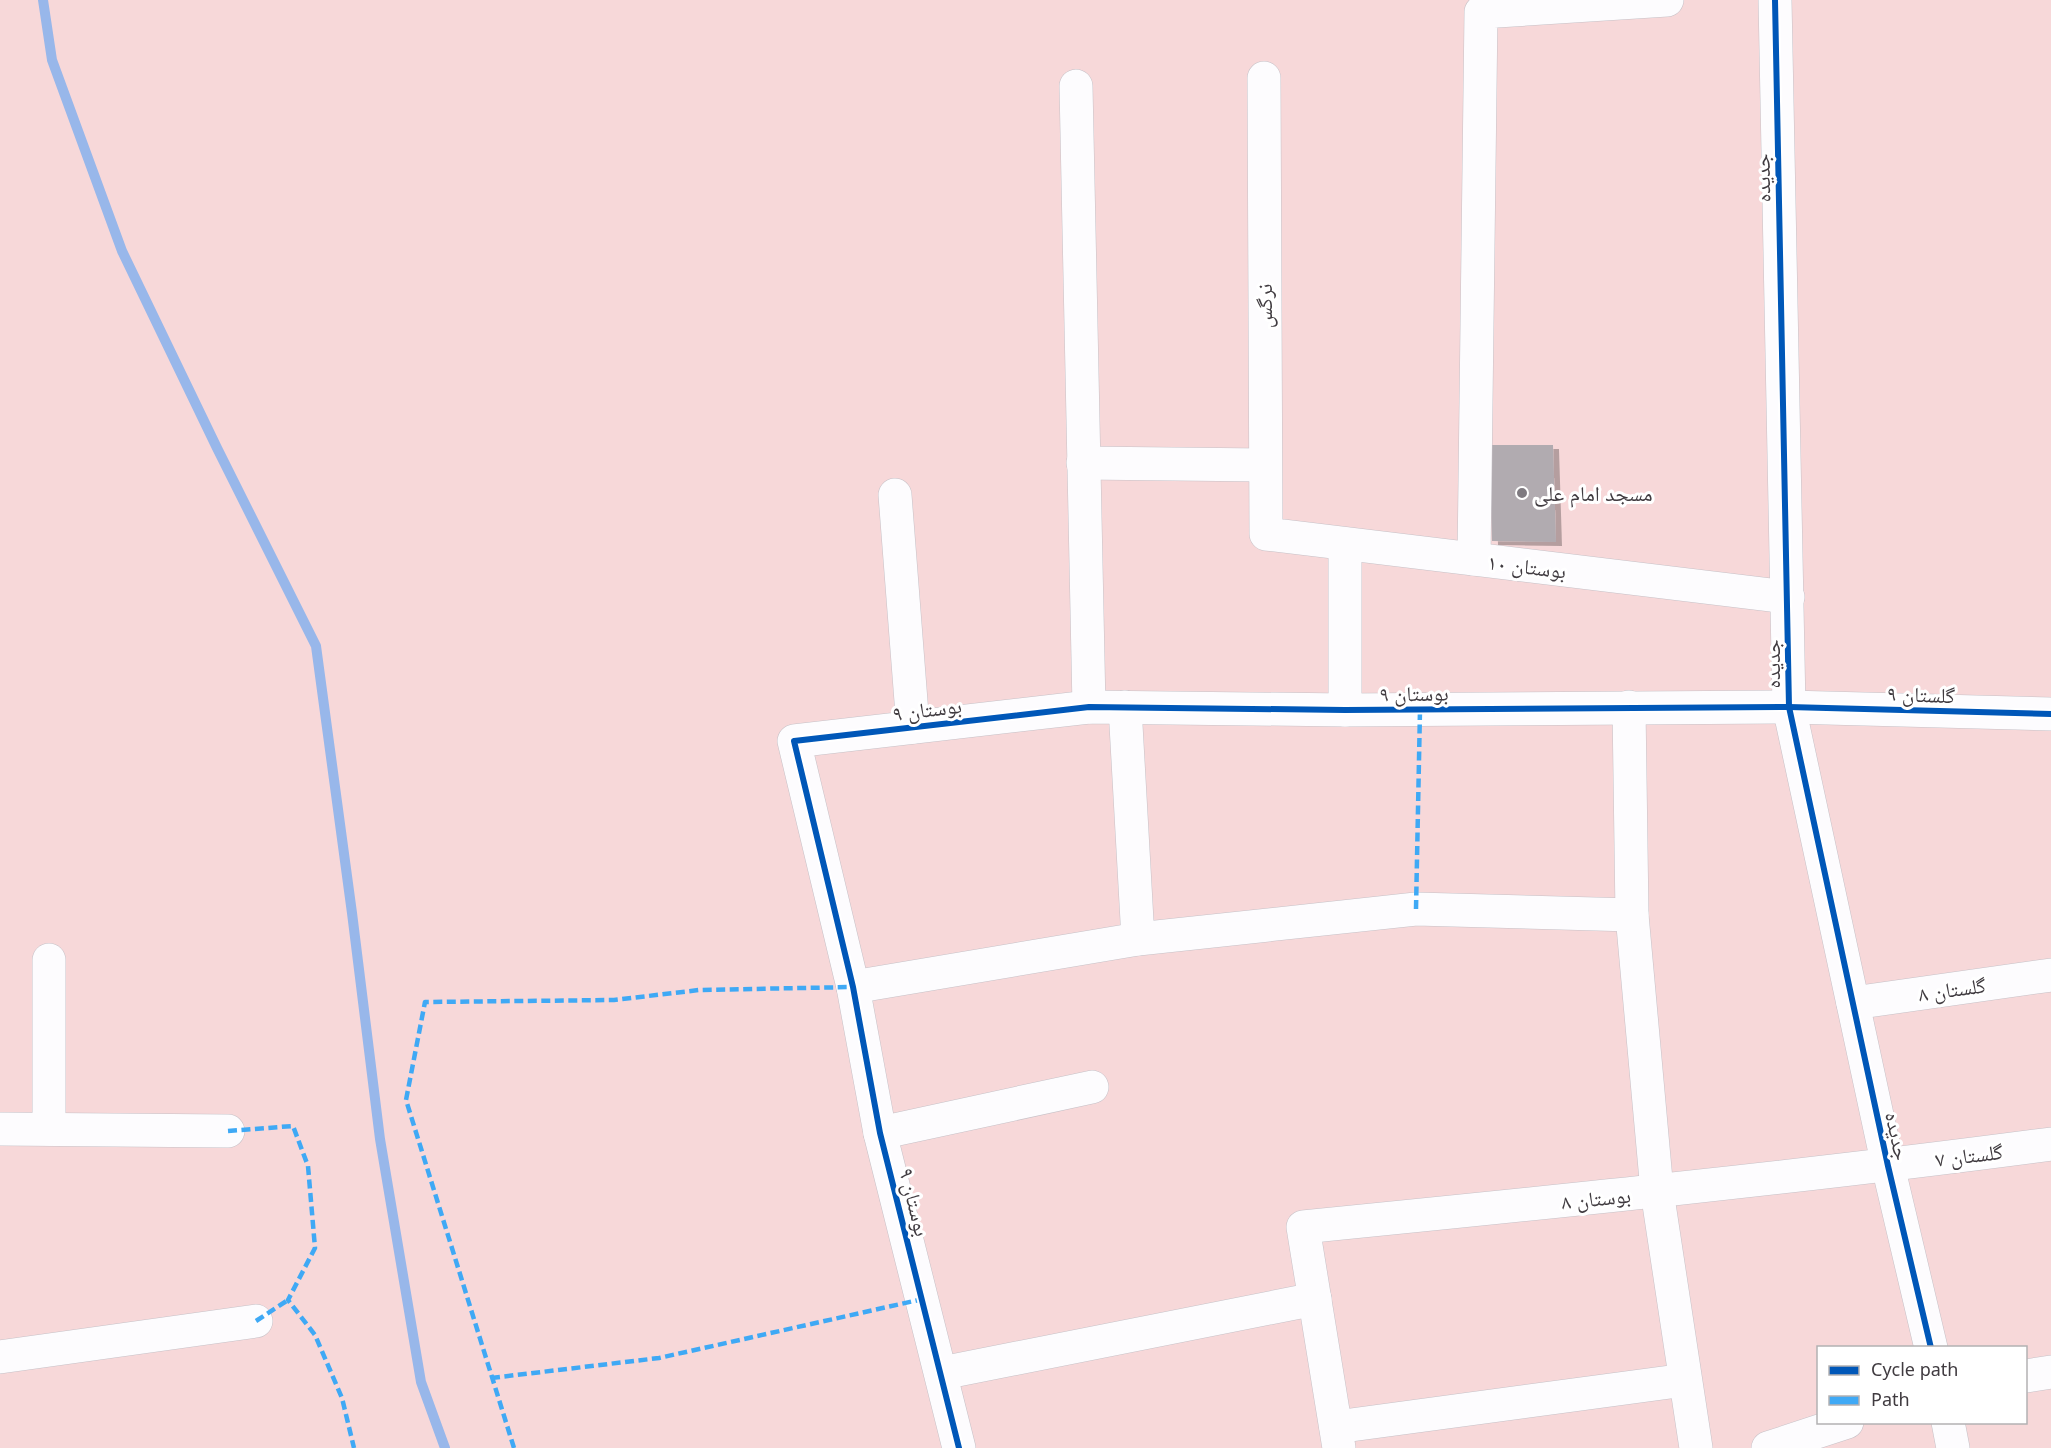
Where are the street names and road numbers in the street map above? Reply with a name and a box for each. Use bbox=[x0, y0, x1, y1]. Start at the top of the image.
street label: جدیده bbox=[1748, 153, 1776, 203]
street label: نرگس bbox=[1250, 284, 1278, 328]
street label: بوستان ۱۰ bbox=[1486, 547, 1568, 585]
street label: جدیده bbox=[1758, 639, 1786, 689]
street label: بوستان ۹ bbox=[1379, 678, 1449, 708]
street label: گلستان ۹ bbox=[1887, 679, 1956, 709]
street label: بوستان ۹ bbox=[891, 691, 963, 727]
street label: گلستان ۸ bbox=[1916, 970, 1988, 1008]
street label: جدیده bbox=[1879, 1109, 1917, 1163]
street label: گلستان ۷ bbox=[1934, 1137, 2005, 1173]
street label: بوستان ۹ bbox=[893, 1165, 937, 1239]
street label: بوستان ۸ bbox=[1560, 1180, 1632, 1216]

